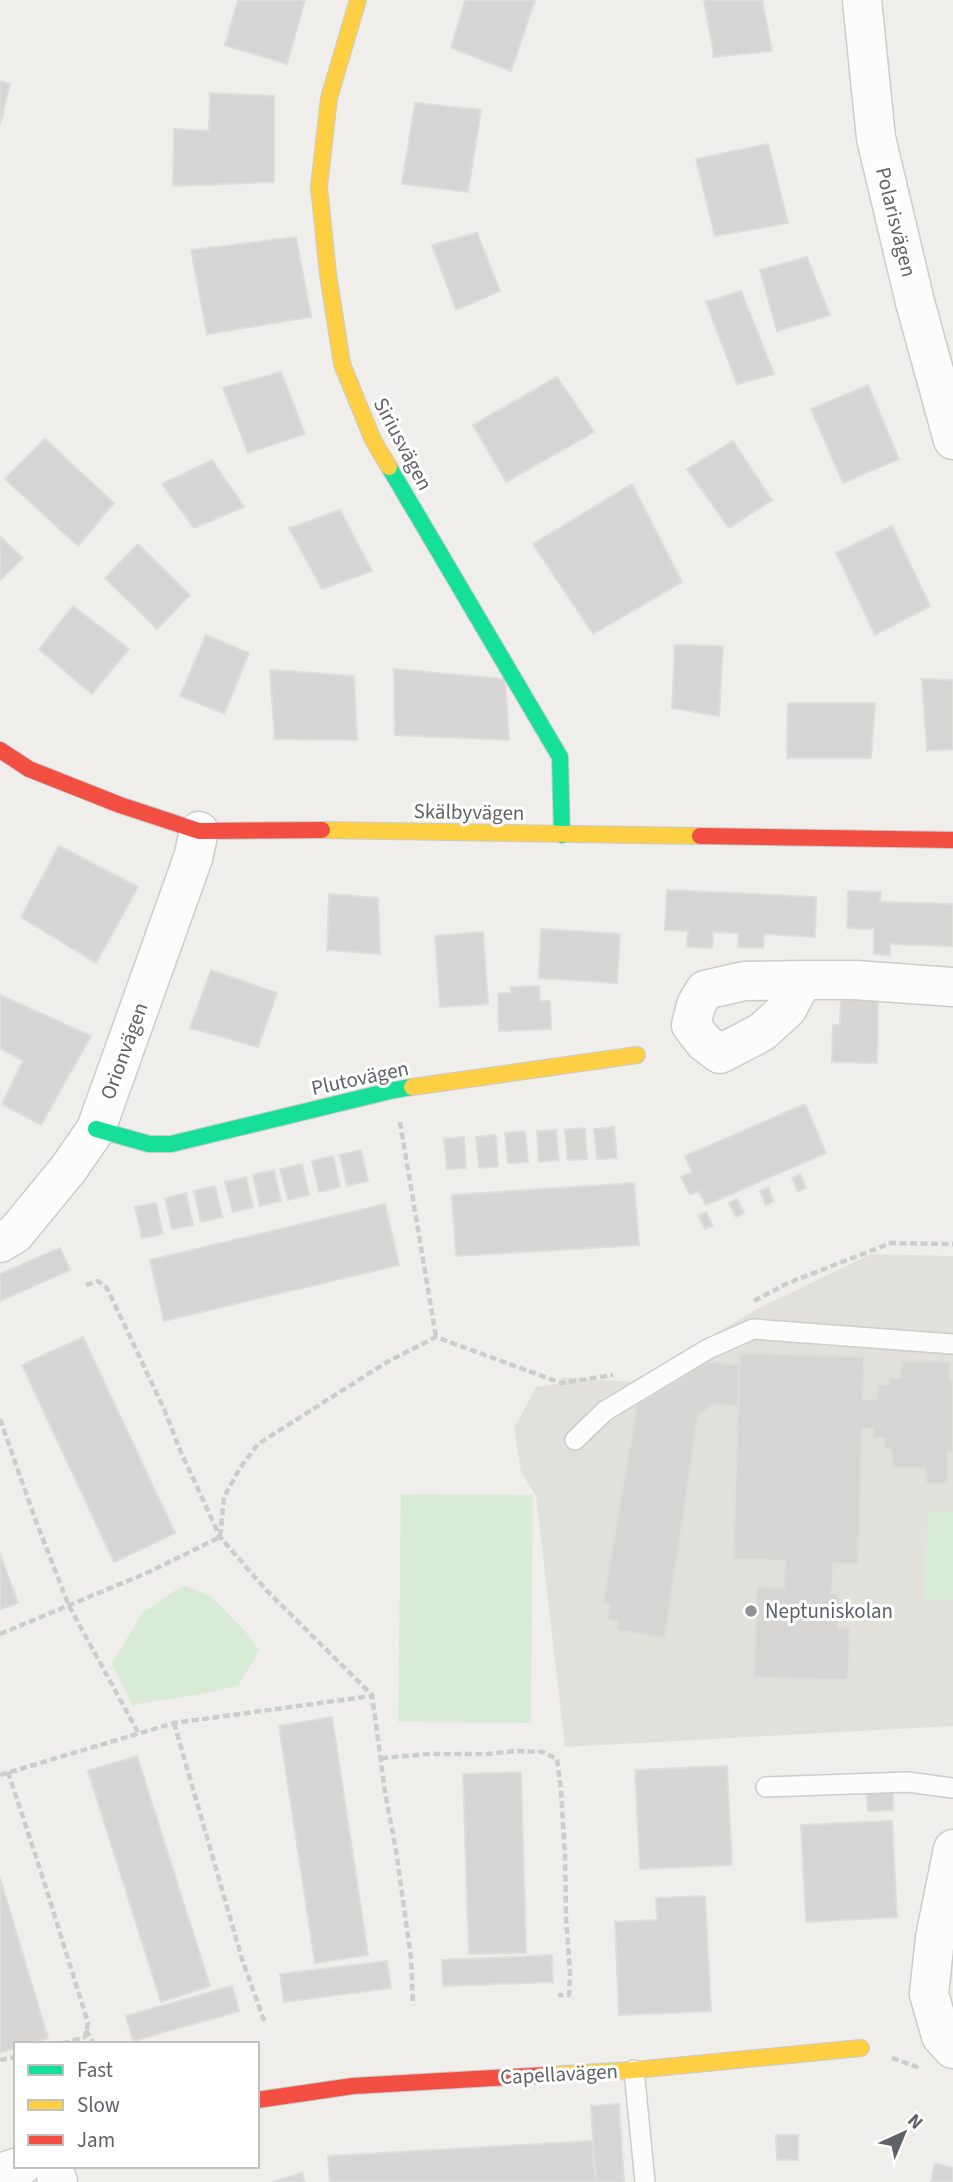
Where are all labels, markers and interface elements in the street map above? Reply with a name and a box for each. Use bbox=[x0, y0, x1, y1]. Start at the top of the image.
street label: Polarisvägen bbox=[868, 164, 924, 280]
street label: Siriusvägen bbox=[366, 392, 440, 496]
street label: Skälbyvägen bbox=[413, 796, 525, 828]
street label: Orionvägen bbox=[93, 998, 155, 1104]
street label: Plutovägen bbox=[308, 1053, 412, 1103]
place label: Neptuniskolan bbox=[765, 1596, 893, 1626]
marker: Neptuniskolan bbox=[743, 1603, 759, 1619]
legend bbox=[14, 2042, 259, 2168]
text: Fast bbox=[77, 2055, 113, 2085]
street label: Capellavägen bbox=[499, 2056, 619, 2092]
text: Slow bbox=[77, 2090, 120, 2120]
north arrow bbox=[869, 2098, 939, 2168]
text: N bbox=[901, 2108, 929, 2136]
text: Jam bbox=[77, 2125, 115, 2155]

